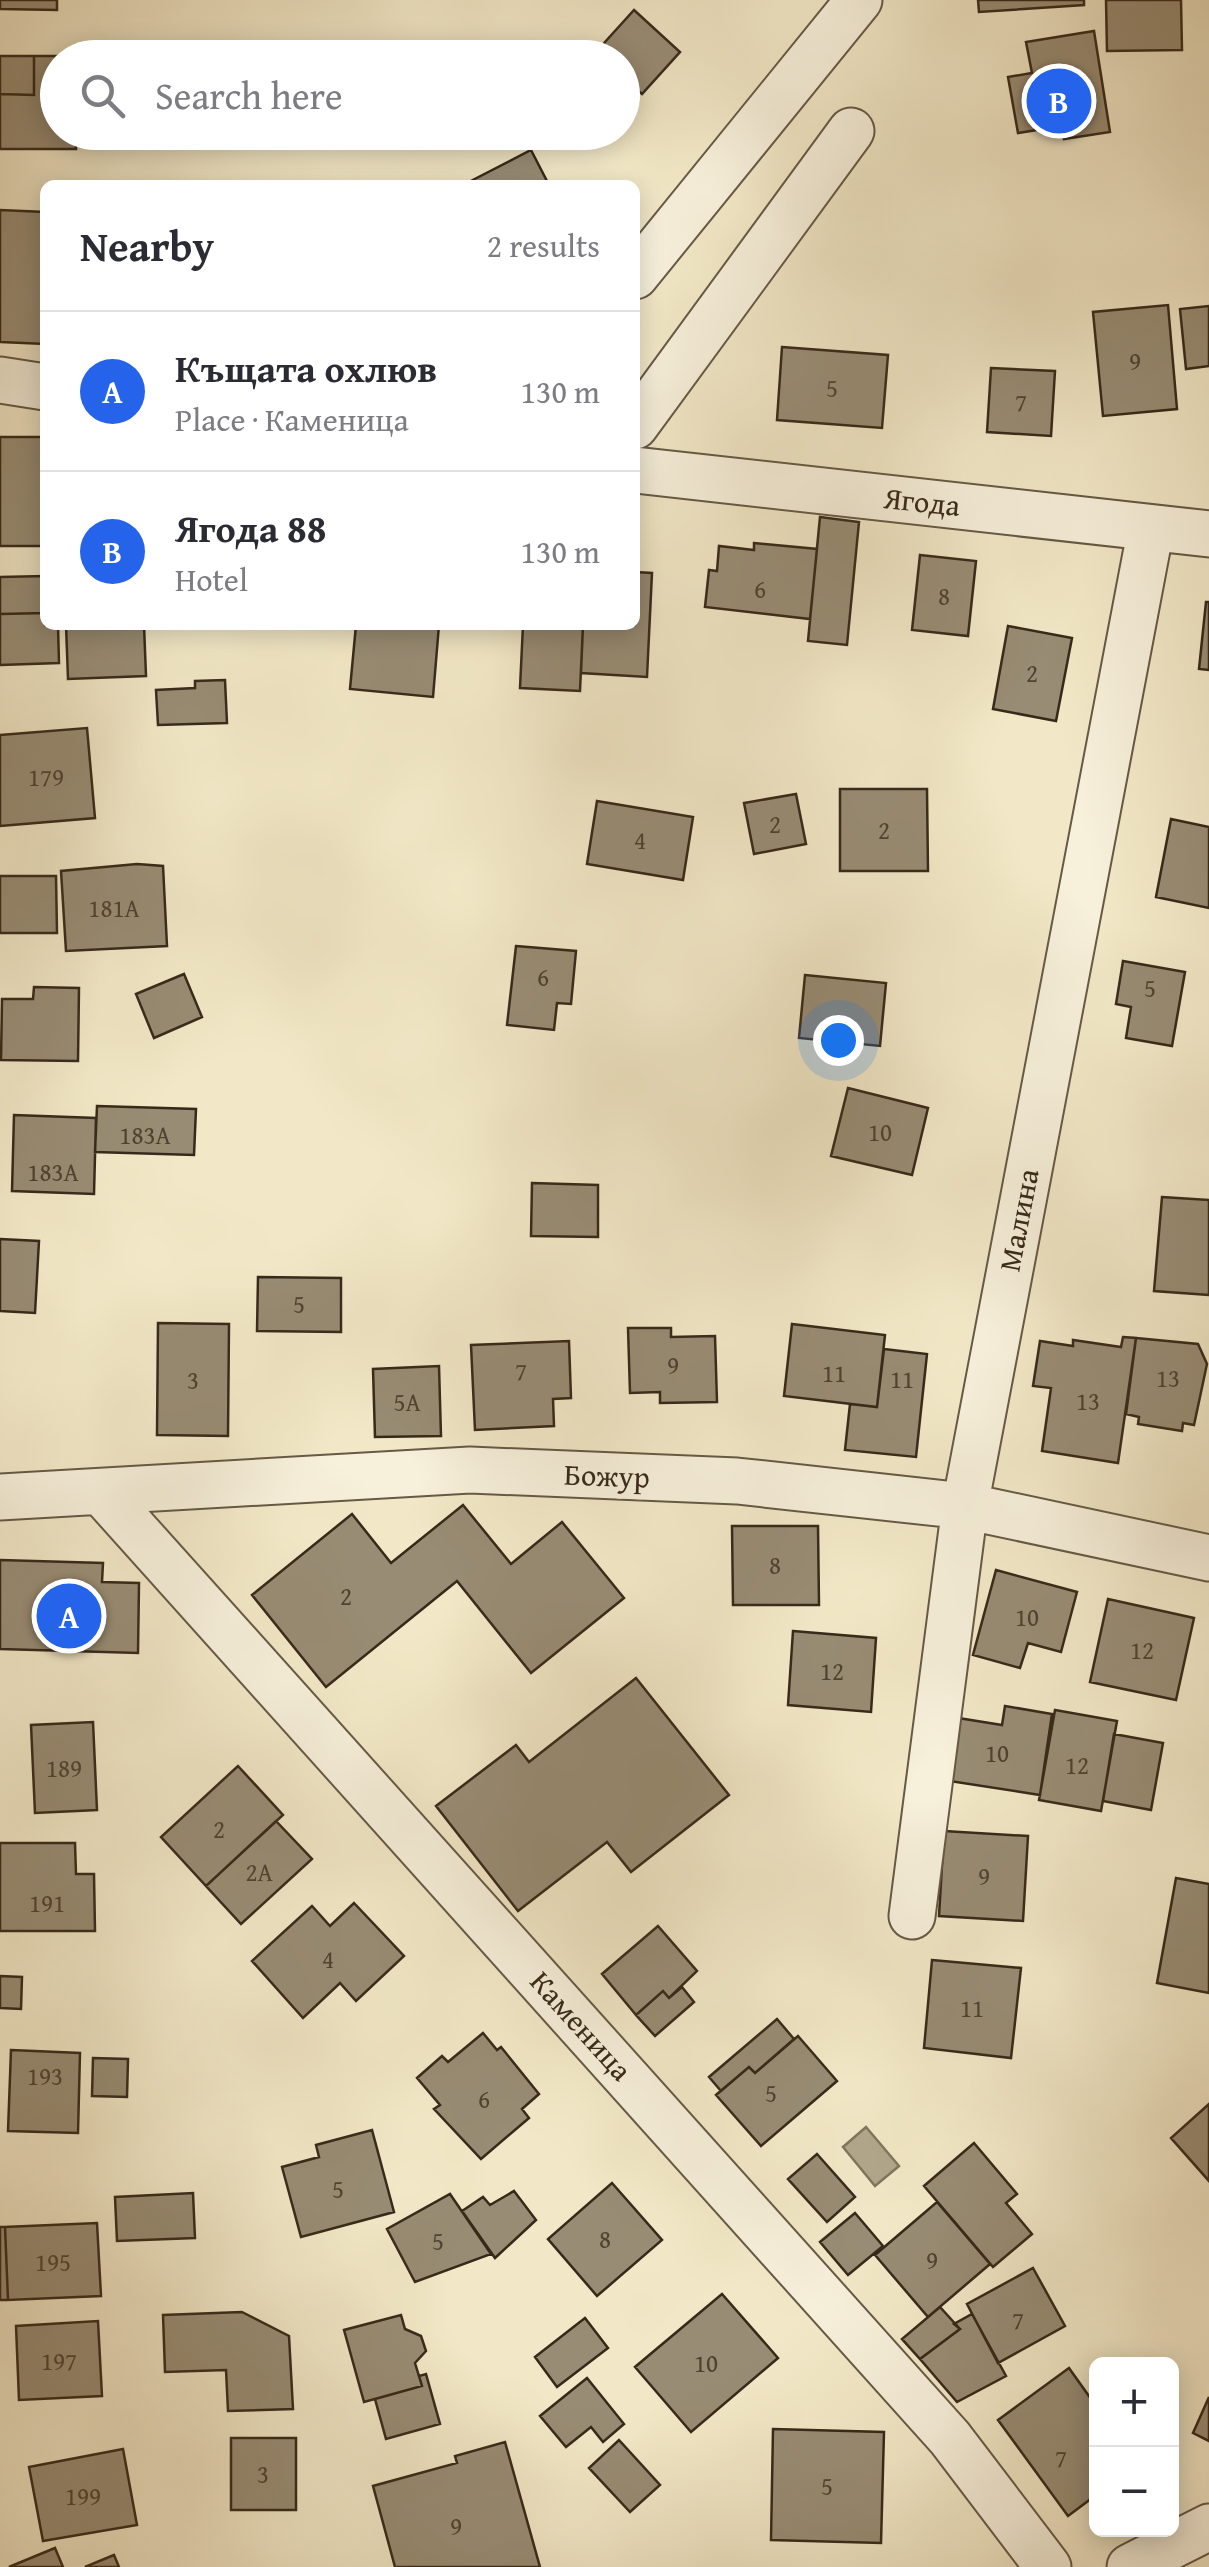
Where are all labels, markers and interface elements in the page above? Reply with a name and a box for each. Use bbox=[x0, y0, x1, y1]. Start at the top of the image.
search box bbox=[40, 40, 640, 150]
pin: B bbox=[1026, 64, 1092, 138]
text: Search here bbox=[155, 67, 343, 123]
icon: search bbox=[75, 68, 130, 123]
text: Nearby bbox=[80, 215, 214, 276]
text: 2 results bbox=[487, 222, 600, 269]
text: Къщата охлюв bbox=[175, 340, 437, 396]
house number: 9 bbox=[1129, 343, 1141, 379]
text: A bbox=[102, 368, 123, 415]
text: 130 m bbox=[521, 368, 600, 415]
house number: 5 bbox=[826, 370, 838, 406]
house number: 7 bbox=[1015, 384, 1027, 420]
text: Place · Каменица bbox=[175, 396, 409, 443]
street label: Ягода bbox=[881, 475, 963, 527]
text: Ягода 88 bbox=[175, 500, 326, 556]
text: B bbox=[103, 528, 122, 575]
text: 130 m bbox=[521, 528, 600, 575]
text: Hotel bbox=[175, 556, 248, 603]
house number: 6 bbox=[754, 571, 766, 607]
house number: 8 bbox=[938, 578, 950, 614]
house number: 2 bbox=[1026, 655, 1038, 691]
house number: 179 bbox=[28, 759, 64, 795]
house number: 2 bbox=[769, 806, 781, 842]
house number: 2 bbox=[878, 812, 890, 848]
house number: 4 bbox=[634, 822, 646, 858]
house number: 181А bbox=[88, 890, 140, 926]
house number: 6 bbox=[537, 959, 549, 995]
house number: 5 bbox=[1144, 970, 1156, 1006]
your location bbox=[813, 1015, 864, 1066]
house number: 10 bbox=[868, 1114, 892, 1150]
house number: 183А bbox=[119, 1117, 171, 1153]
house number: 183А bbox=[27, 1154, 79, 1190]
street label: Малина bbox=[987, 1164, 1050, 1275]
house number: 5 bbox=[293, 1286, 305, 1322]
house number: 9 bbox=[667, 1347, 679, 1383]
house number: 7 bbox=[515, 1353, 527, 1389]
house number: 11 bbox=[822, 1355, 846, 1391]
house number: 13 bbox=[1156, 1360, 1180, 1396]
house number: 11 bbox=[890, 1361, 914, 1397]
house number: 3 bbox=[187, 1362, 199, 1398]
house number: 13 bbox=[1076, 1383, 1100, 1419]
house number: 5А bbox=[393, 1384, 421, 1420]
street label: Божур bbox=[563, 1452, 651, 1498]
house number: 8 bbox=[769, 1547, 781, 1583]
pin: A bbox=[36, 1578, 102, 1654]
house number: 2 bbox=[340, 1578, 352, 1614]
house number: 10 bbox=[1015, 1599, 1039, 1635]
house number: 12 bbox=[1130, 1632, 1154, 1668]
house number: 12 bbox=[820, 1653, 844, 1689]
house number: 10 bbox=[985, 1735, 1009, 1771]
house number: 12 bbox=[1065, 1747, 1089, 1783]
house number: 189 bbox=[46, 1750, 82, 1786]
house number: 2 bbox=[213, 1811, 225, 1847]
house number: 2А bbox=[245, 1854, 273, 1890]
house number: 9 bbox=[978, 1858, 990, 1894]
house number: 191 bbox=[29, 1885, 65, 1921]
house number: 4 bbox=[322, 1941, 334, 1977]
street label: Каменица bbox=[520, 1961, 644, 2091]
house number: 11 bbox=[960, 1990, 984, 2026]
house number: 193 bbox=[27, 2058, 63, 2094]
house number: 5 bbox=[765, 2075, 777, 2111]
house number: 6 bbox=[478, 2081, 490, 2117]
house number: 5 bbox=[332, 2171, 344, 2207]
house number: 8 bbox=[599, 2221, 611, 2257]
house number: 5 bbox=[432, 2223, 444, 2259]
house number: 9 bbox=[926, 2242, 938, 2278]
house number: 195 bbox=[35, 2244, 71, 2280]
house number: 7 bbox=[1012, 2302, 1024, 2338]
house number: 197 bbox=[41, 2343, 77, 2379]
house number: 10 bbox=[694, 2345, 718, 2381]
map controls bbox=[1089, 2357, 1179, 2537]
button: + bbox=[1089, 2357, 1179, 2447]
house number: 7 bbox=[1055, 2440, 1067, 2476]
button: − bbox=[1089, 2447, 1179, 2537]
house number: 3 bbox=[257, 2456, 269, 2492]
house number: 5 bbox=[821, 2468, 833, 2504]
house number: 199 bbox=[65, 2478, 101, 2514]
house number: 9 bbox=[450, 2508, 462, 2544]

